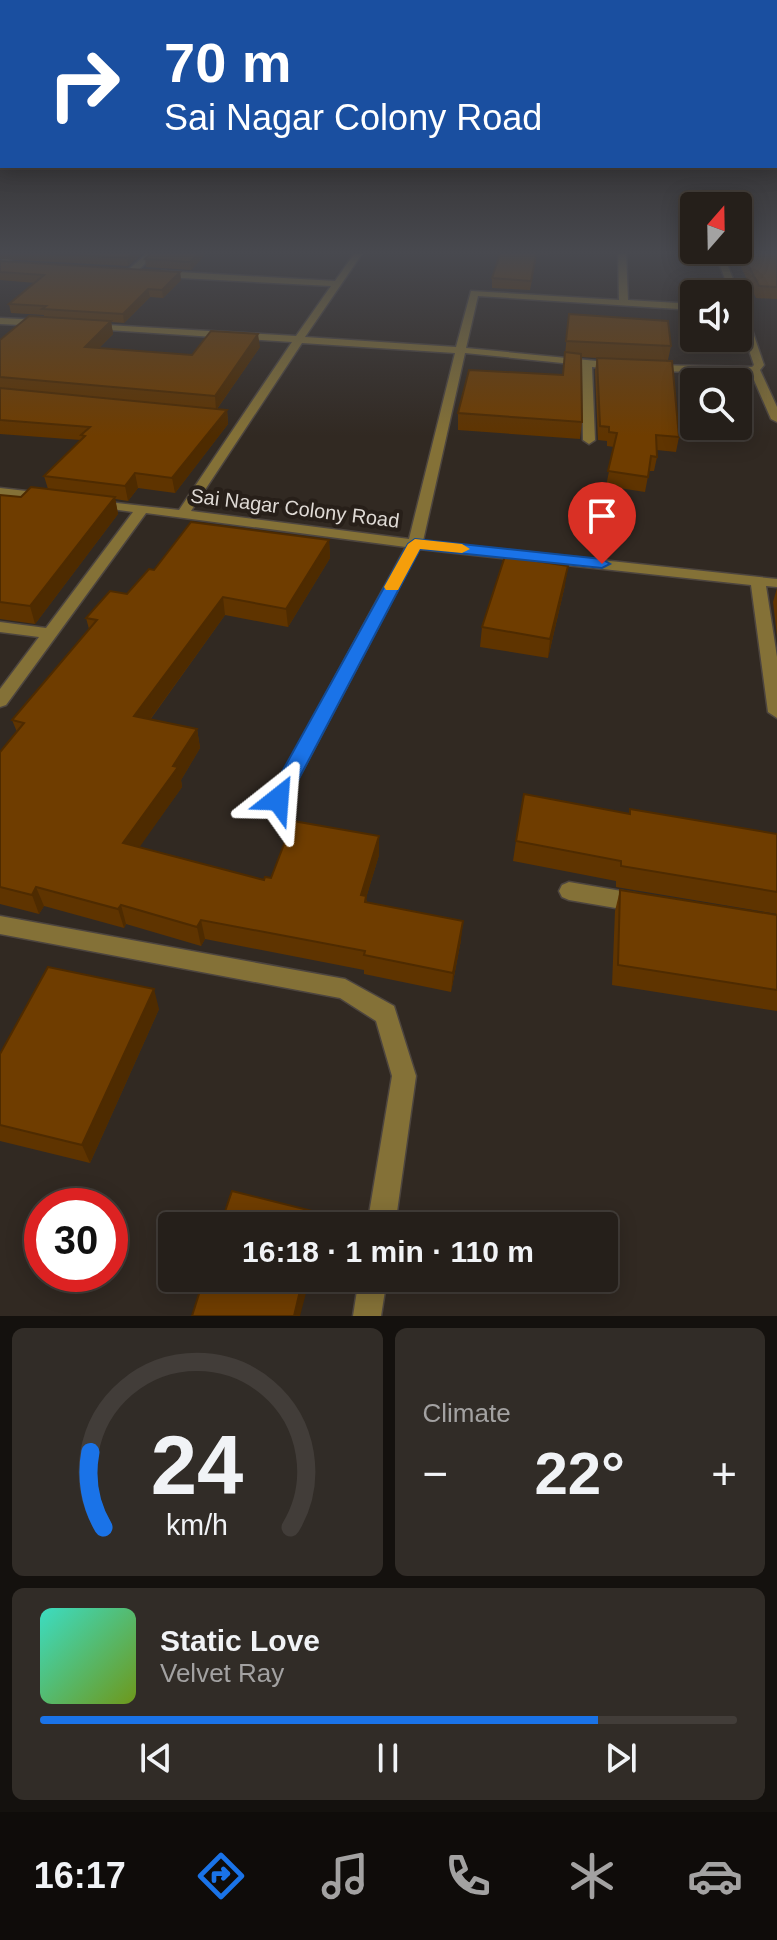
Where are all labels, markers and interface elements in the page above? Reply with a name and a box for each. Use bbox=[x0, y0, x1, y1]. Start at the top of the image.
text: 70 m bbox=[164, 31, 292, 94]
icon: right bbox=[32, 32, 136, 136]
text: Sai Nagar Colony Road bbox=[164, 97, 542, 138]
north arrow bbox=[680, 192, 752, 264]
map controls bbox=[680, 192, 752, 440]
button: sound bbox=[680, 280, 752, 352]
button: search bbox=[680, 368, 752, 440]
pin bbox=[568, 482, 636, 564]
street label: Sai Nagar Colony Road bbox=[189, 484, 401, 532]
icon: arrive bbox=[580, 494, 624, 538]
position arrow bbox=[236, 757, 320, 841]
speed limit sign: 30 bbox=[24, 1188, 128, 1292]
text: 16:18 · 1 min · 110 m bbox=[242, 1235, 534, 1268]
text: Climate bbox=[423, 1398, 511, 1428]
text: 24 bbox=[151, 1419, 244, 1512]
text: 22° bbox=[534, 1440, 625, 1507]
text: − bbox=[423, 1449, 448, 1498]
text: + bbox=[711, 1449, 737, 1498]
text: km/h bbox=[166, 1509, 228, 1541]
text: Static Love bbox=[160, 1624, 320, 1657]
text: Velvet Ray bbox=[160, 1658, 284, 1688]
icon: previous bbox=[134, 1736, 178, 1780]
icon: pause bbox=[366, 1736, 410, 1780]
icon: next bbox=[599, 1736, 643, 1780]
icon: directions bbox=[193, 1848, 249, 1904]
icon: music bbox=[317, 1848, 373, 1904]
icon: phone bbox=[440, 1848, 496, 1904]
icon: climate bbox=[564, 1848, 620, 1904]
icon: car bbox=[687, 1848, 743, 1904]
text: 16:17 bbox=[34, 1855, 126, 1896]

